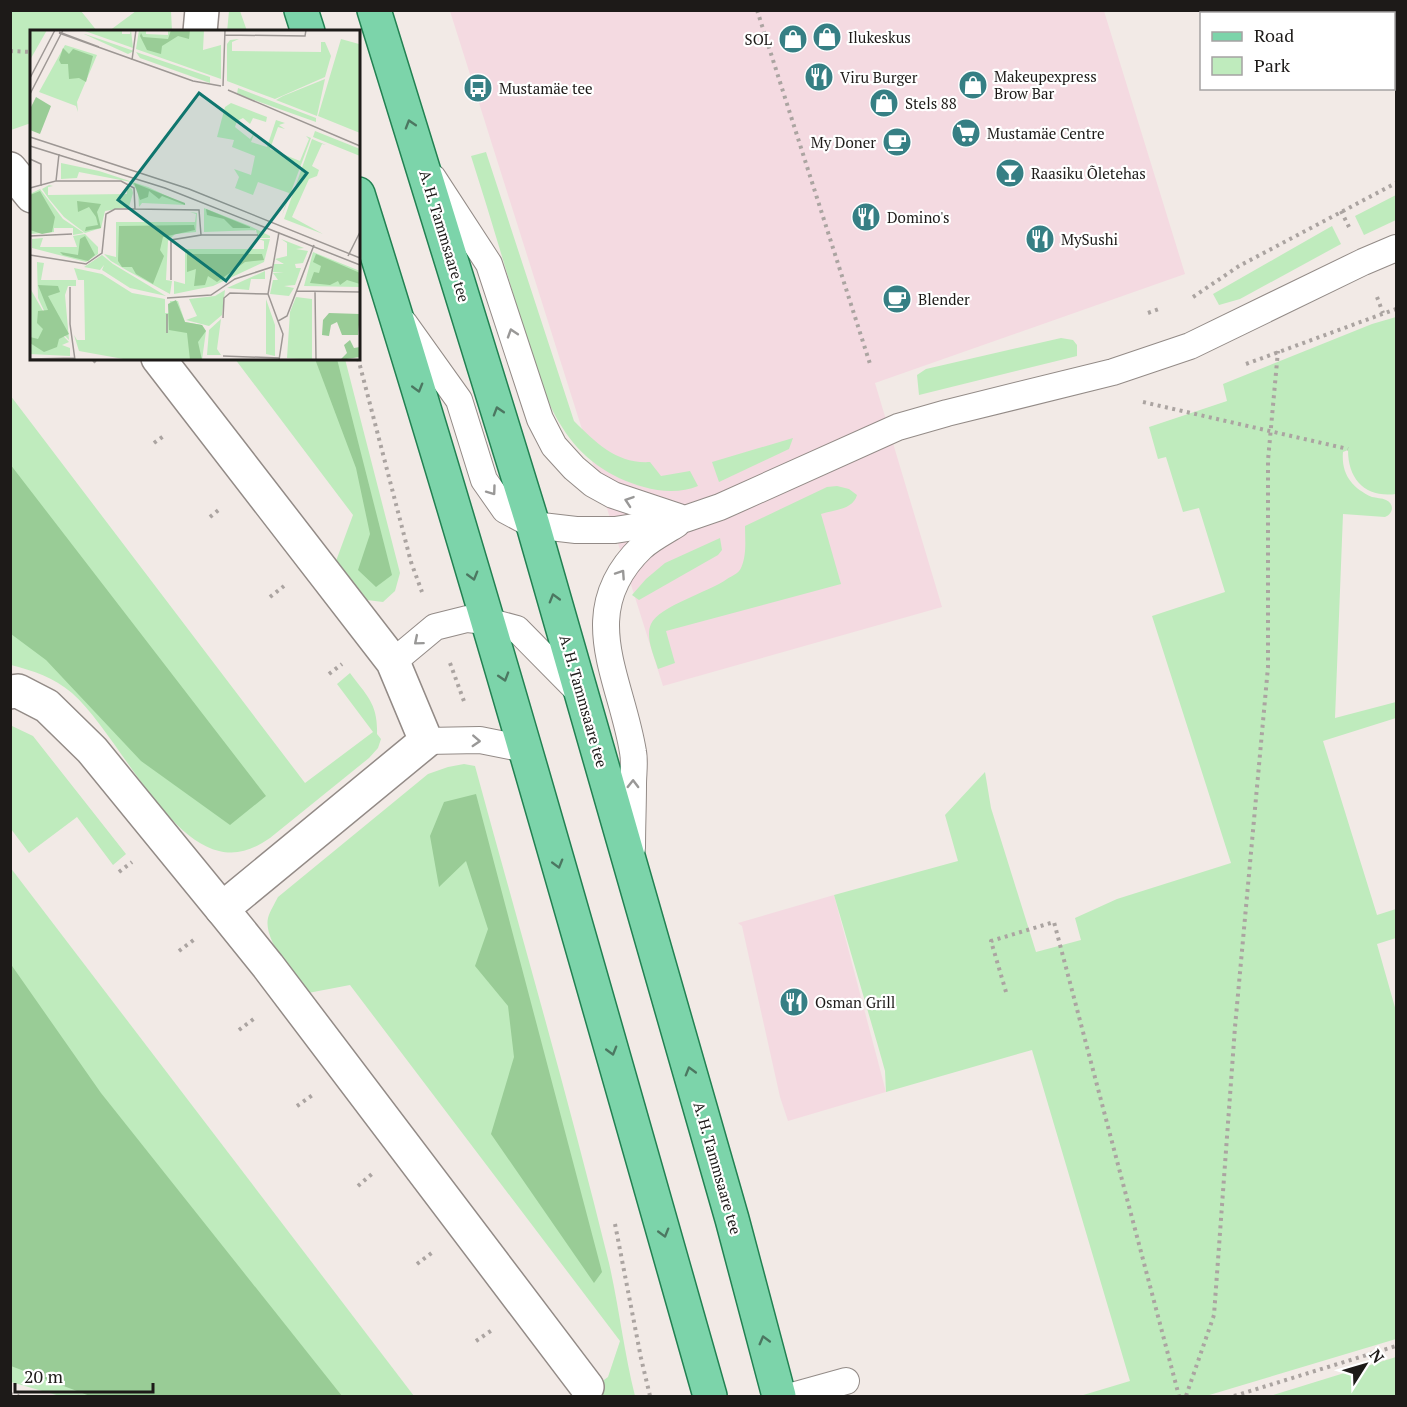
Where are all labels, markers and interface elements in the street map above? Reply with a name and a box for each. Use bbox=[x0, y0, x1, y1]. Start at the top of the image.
legend bbox=[1200, 12, 1395, 90]
shop icon: Ilukeskus bbox=[811, 21, 843, 53]
shop icon: SOL bbox=[777, 23, 809, 55]
text: Road bbox=[1254, 23, 1294, 47]
place label: Ilukeskus bbox=[848, 27, 911, 47]
place label: SOL bbox=[745, 29, 772, 49]
inset map bbox=[30, 30, 360, 360]
text: Park bbox=[1254, 53, 1291, 77]
restaurant icon: Viru Burger bbox=[803, 61, 835, 93]
place label: Makeupexpress Brow Bar bbox=[994, 66, 1097, 103]
place label: Viru Burger bbox=[840, 67, 918, 87]
shop icon: Makeupexpress Brow Bar bbox=[957, 69, 989, 101]
bus stop icon: Mustamäe tee bbox=[462, 72, 494, 104]
place label: Mustamäe tee bbox=[499, 78, 593, 98]
shop icon: Stels 88 bbox=[868, 87, 900, 119]
place label: Stels 88 bbox=[905, 93, 957, 113]
supermarket icon: Mustamäe Centre bbox=[950, 117, 982, 149]
one-way arrow bbox=[405, 119, 417, 130]
place label: Mustamäe Centre bbox=[987, 123, 1105, 143]
cafe icon: My Doner bbox=[881, 126, 913, 158]
place label: My Doner bbox=[811, 132, 876, 152]
bar icon: Raasiku Õletehas bbox=[994, 157, 1026, 189]
place label: Raasiku Õletehas bbox=[1031, 163, 1146, 183]
street label: A. H. Tammsaare tee bbox=[415, 167, 475, 305]
restaurant icon: Domino's bbox=[850, 201, 882, 233]
place label: Domino's bbox=[887, 207, 949, 227]
restaurant icon: MySushi bbox=[1024, 223, 1056, 255]
place label: MySushi bbox=[1061, 229, 1118, 249]
cafe icon: Blender bbox=[881, 283, 913, 315]
place label: Blender bbox=[918, 289, 970, 309]
one-way arrow bbox=[507, 328, 519, 339]
one-way arrow bbox=[411, 383, 423, 393]
one-way arrow bbox=[493, 406, 505, 417]
one-way arrow bbox=[485, 485, 496, 496]
one-way arrow bbox=[624, 496, 635, 509]
one-way arrow bbox=[466, 570, 478, 580]
one-way arrow bbox=[614, 570, 625, 581]
one-way arrow bbox=[549, 593, 561, 604]
street label: A. H. Tammsaare tee bbox=[555, 632, 613, 770]
one-way arrow bbox=[414, 633, 425, 644]
one-way arrow bbox=[497, 671, 509, 682]
one-way arrow bbox=[472, 735, 481, 748]
one-way arrow bbox=[627, 779, 639, 788]
one-way arrow bbox=[551, 858, 563, 869]
restaurant icon: Osman Grill bbox=[778, 986, 810, 1018]
place label: Osman Grill bbox=[815, 992, 895, 1012]
one-way arrow bbox=[605, 1045, 617, 1056]
one-way arrow bbox=[685, 1066, 698, 1076]
street label: A. H. Tammsaare tee bbox=[689, 1099, 747, 1237]
one-way arrow bbox=[656, 1228, 669, 1238]
one-way arrow bbox=[759, 1335, 771, 1346]
north arrow bbox=[1335, 1335, 1395, 1395]
text: N bbox=[1365, 1345, 1389, 1367]
scale bar bbox=[15, 1356, 153, 1394]
text: 20 m bbox=[24, 1364, 64, 1388]

